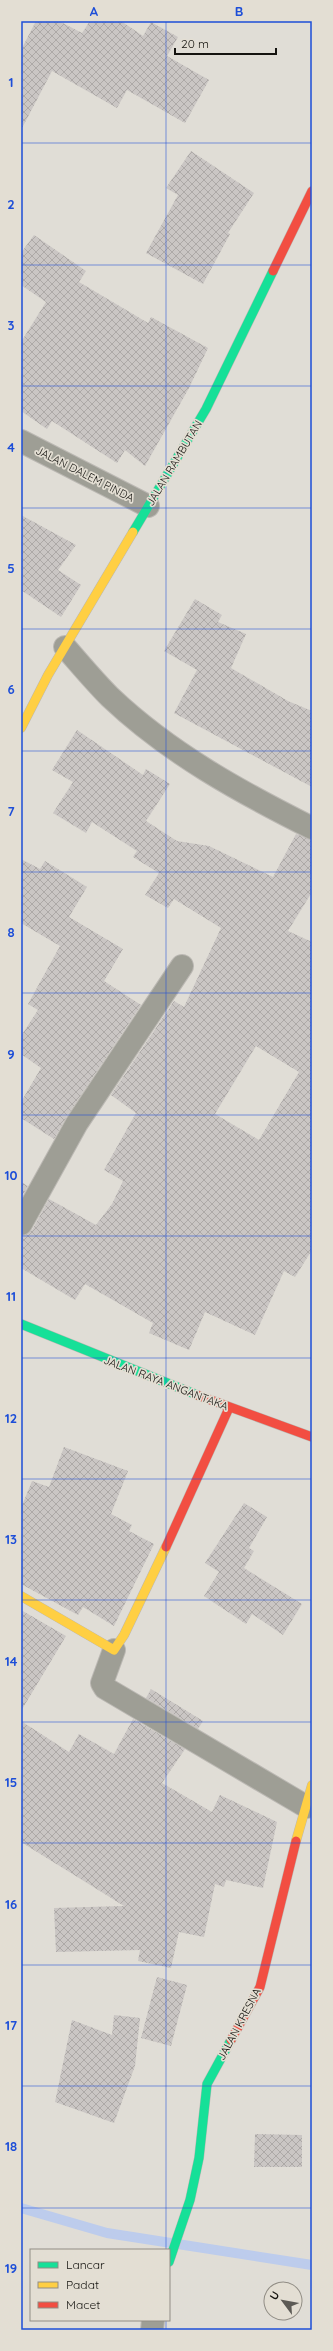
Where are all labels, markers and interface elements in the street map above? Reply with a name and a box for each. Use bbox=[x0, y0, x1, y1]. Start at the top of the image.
text: A bbox=[90, 3, 99, 19]
text: B bbox=[235, 3, 243, 19]
scale bar bbox=[175, 30, 276, 56]
text: 20 m bbox=[181, 36, 209, 51]
text: 1 bbox=[8, 74, 14, 90]
text: 2 bbox=[7, 196, 15, 212]
text: 3 bbox=[8, 317, 15, 333]
street label: JALAN RAMBUTAN bbox=[143, 418, 205, 508]
text: 4 bbox=[7, 439, 15, 455]
street label: JALAN DALEM PINDA bbox=[33, 443, 137, 505]
text: 5 bbox=[7, 560, 15, 576]
text: 6 bbox=[7, 681, 15, 697]
text: 7 bbox=[7, 803, 15, 819]
text: 8 bbox=[7, 924, 15, 940]
text: 9 bbox=[7, 1046, 15, 1062]
text: 10 bbox=[4, 1167, 18, 1183]
text: 11 bbox=[6, 1288, 16, 1304]
street label: JALAN RAYA ANGANTAKA bbox=[102, 1353, 230, 1413]
text: 12 bbox=[5, 1410, 17, 1426]
text: 13 bbox=[5, 1531, 17, 1547]
text: 14 bbox=[5, 1653, 18, 1669]
text: 15 bbox=[5, 1774, 17, 1790]
text: 16 bbox=[5, 1896, 17, 1912]
street label: JALAN KRESNA bbox=[214, 1986, 264, 2062]
text: 17 bbox=[5, 2017, 17, 2033]
text: 18 bbox=[5, 2138, 17, 2154]
legend bbox=[30, 2249, 170, 2321]
text: Lancar bbox=[66, 2257, 105, 2272]
text: 19 bbox=[5, 2260, 17, 2276]
text: Padat bbox=[66, 2277, 99, 2292]
north arrow bbox=[263, 2281, 303, 2321]
text: U bbox=[267, 2289, 283, 2303]
text: Macet bbox=[66, 2297, 100, 2312]

